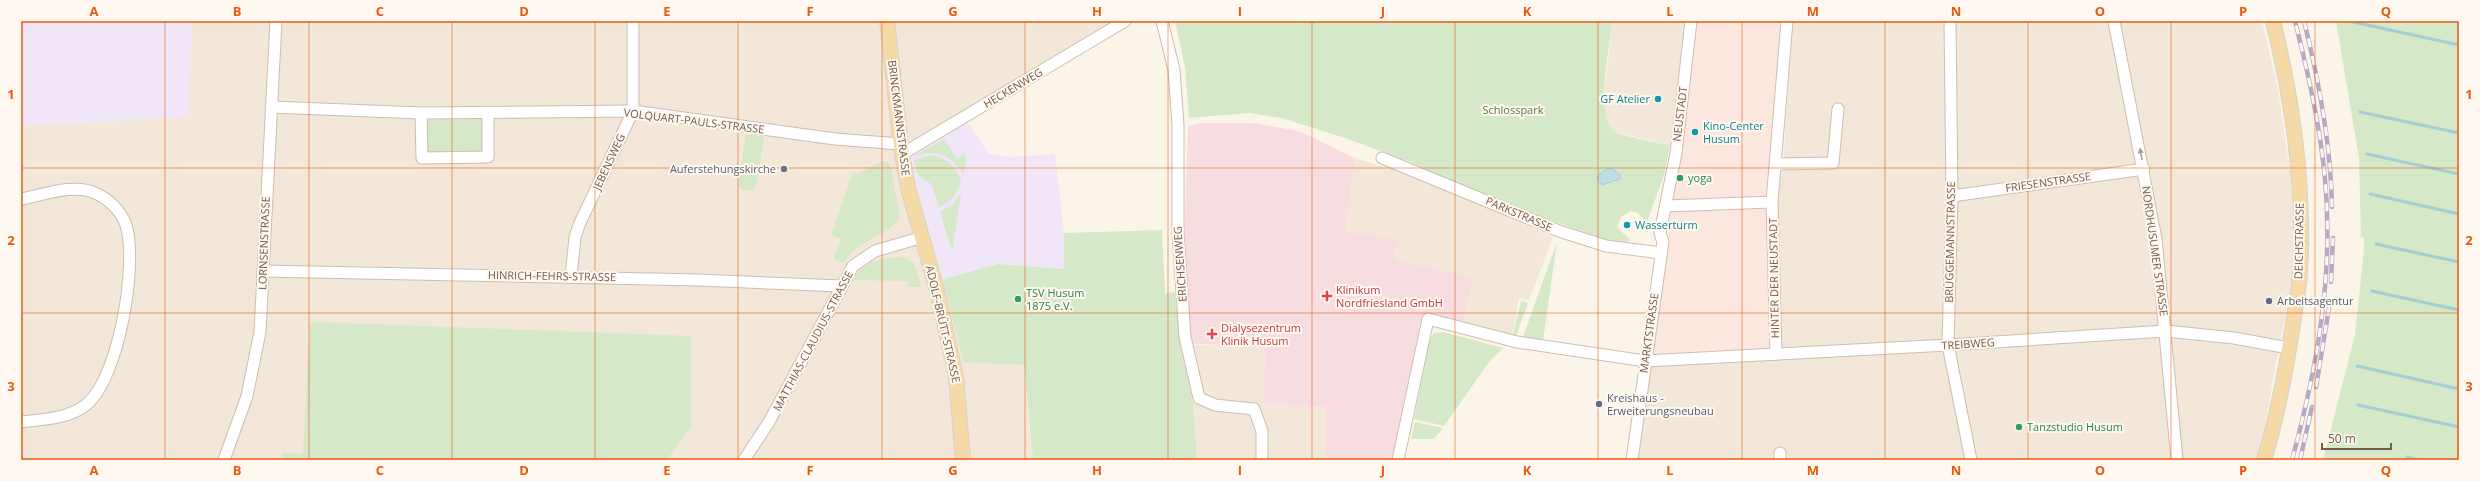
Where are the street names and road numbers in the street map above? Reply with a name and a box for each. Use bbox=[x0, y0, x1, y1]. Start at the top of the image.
street label: BRINCKMANNSTRASSE bbox=[885, 59, 914, 177]
street label: HECKENWEG bbox=[980, 64, 1045, 111]
street label: NEUSTADT bbox=[1669, 85, 1690, 142]
street label: VOLQUART-PAULS-STRASSE bbox=[623, 104, 765, 137]
street label: JEBENSWEG bbox=[588, 131, 628, 193]
street label: FRIESENSTRASSE bbox=[2004, 168, 2092, 195]
street label: BRÜGGEMANNSTRASSE bbox=[1941, 181, 1958, 303]
street label: NORDHUSUMER STRASSE bbox=[2139, 185, 2172, 317]
street label: PARKSTRASSE bbox=[1484, 193, 1555, 234]
street label: LORNSENSTRASSE bbox=[254, 196, 273, 290]
street label: DEICHSTRASSE bbox=[2290, 203, 2307, 279]
street label: HINTER DER NEUSTADT bbox=[1765, 218, 1782, 338]
street label: ERICHSENWEG bbox=[1169, 226, 1190, 302]
street label: ADOLF-BRÜTT-STRASSE bbox=[923, 264, 964, 384]
street label: HINRICH-FEHRS-STRASSE bbox=[488, 267, 616, 284]
street label: MATTHIAS-CLAUDIUS-STRASSE bbox=[769, 268, 856, 414]
street label: MARKTSTRASSE bbox=[1635, 292, 1662, 374]
street label: TREIBWEG bbox=[1941, 334, 1995, 353]

